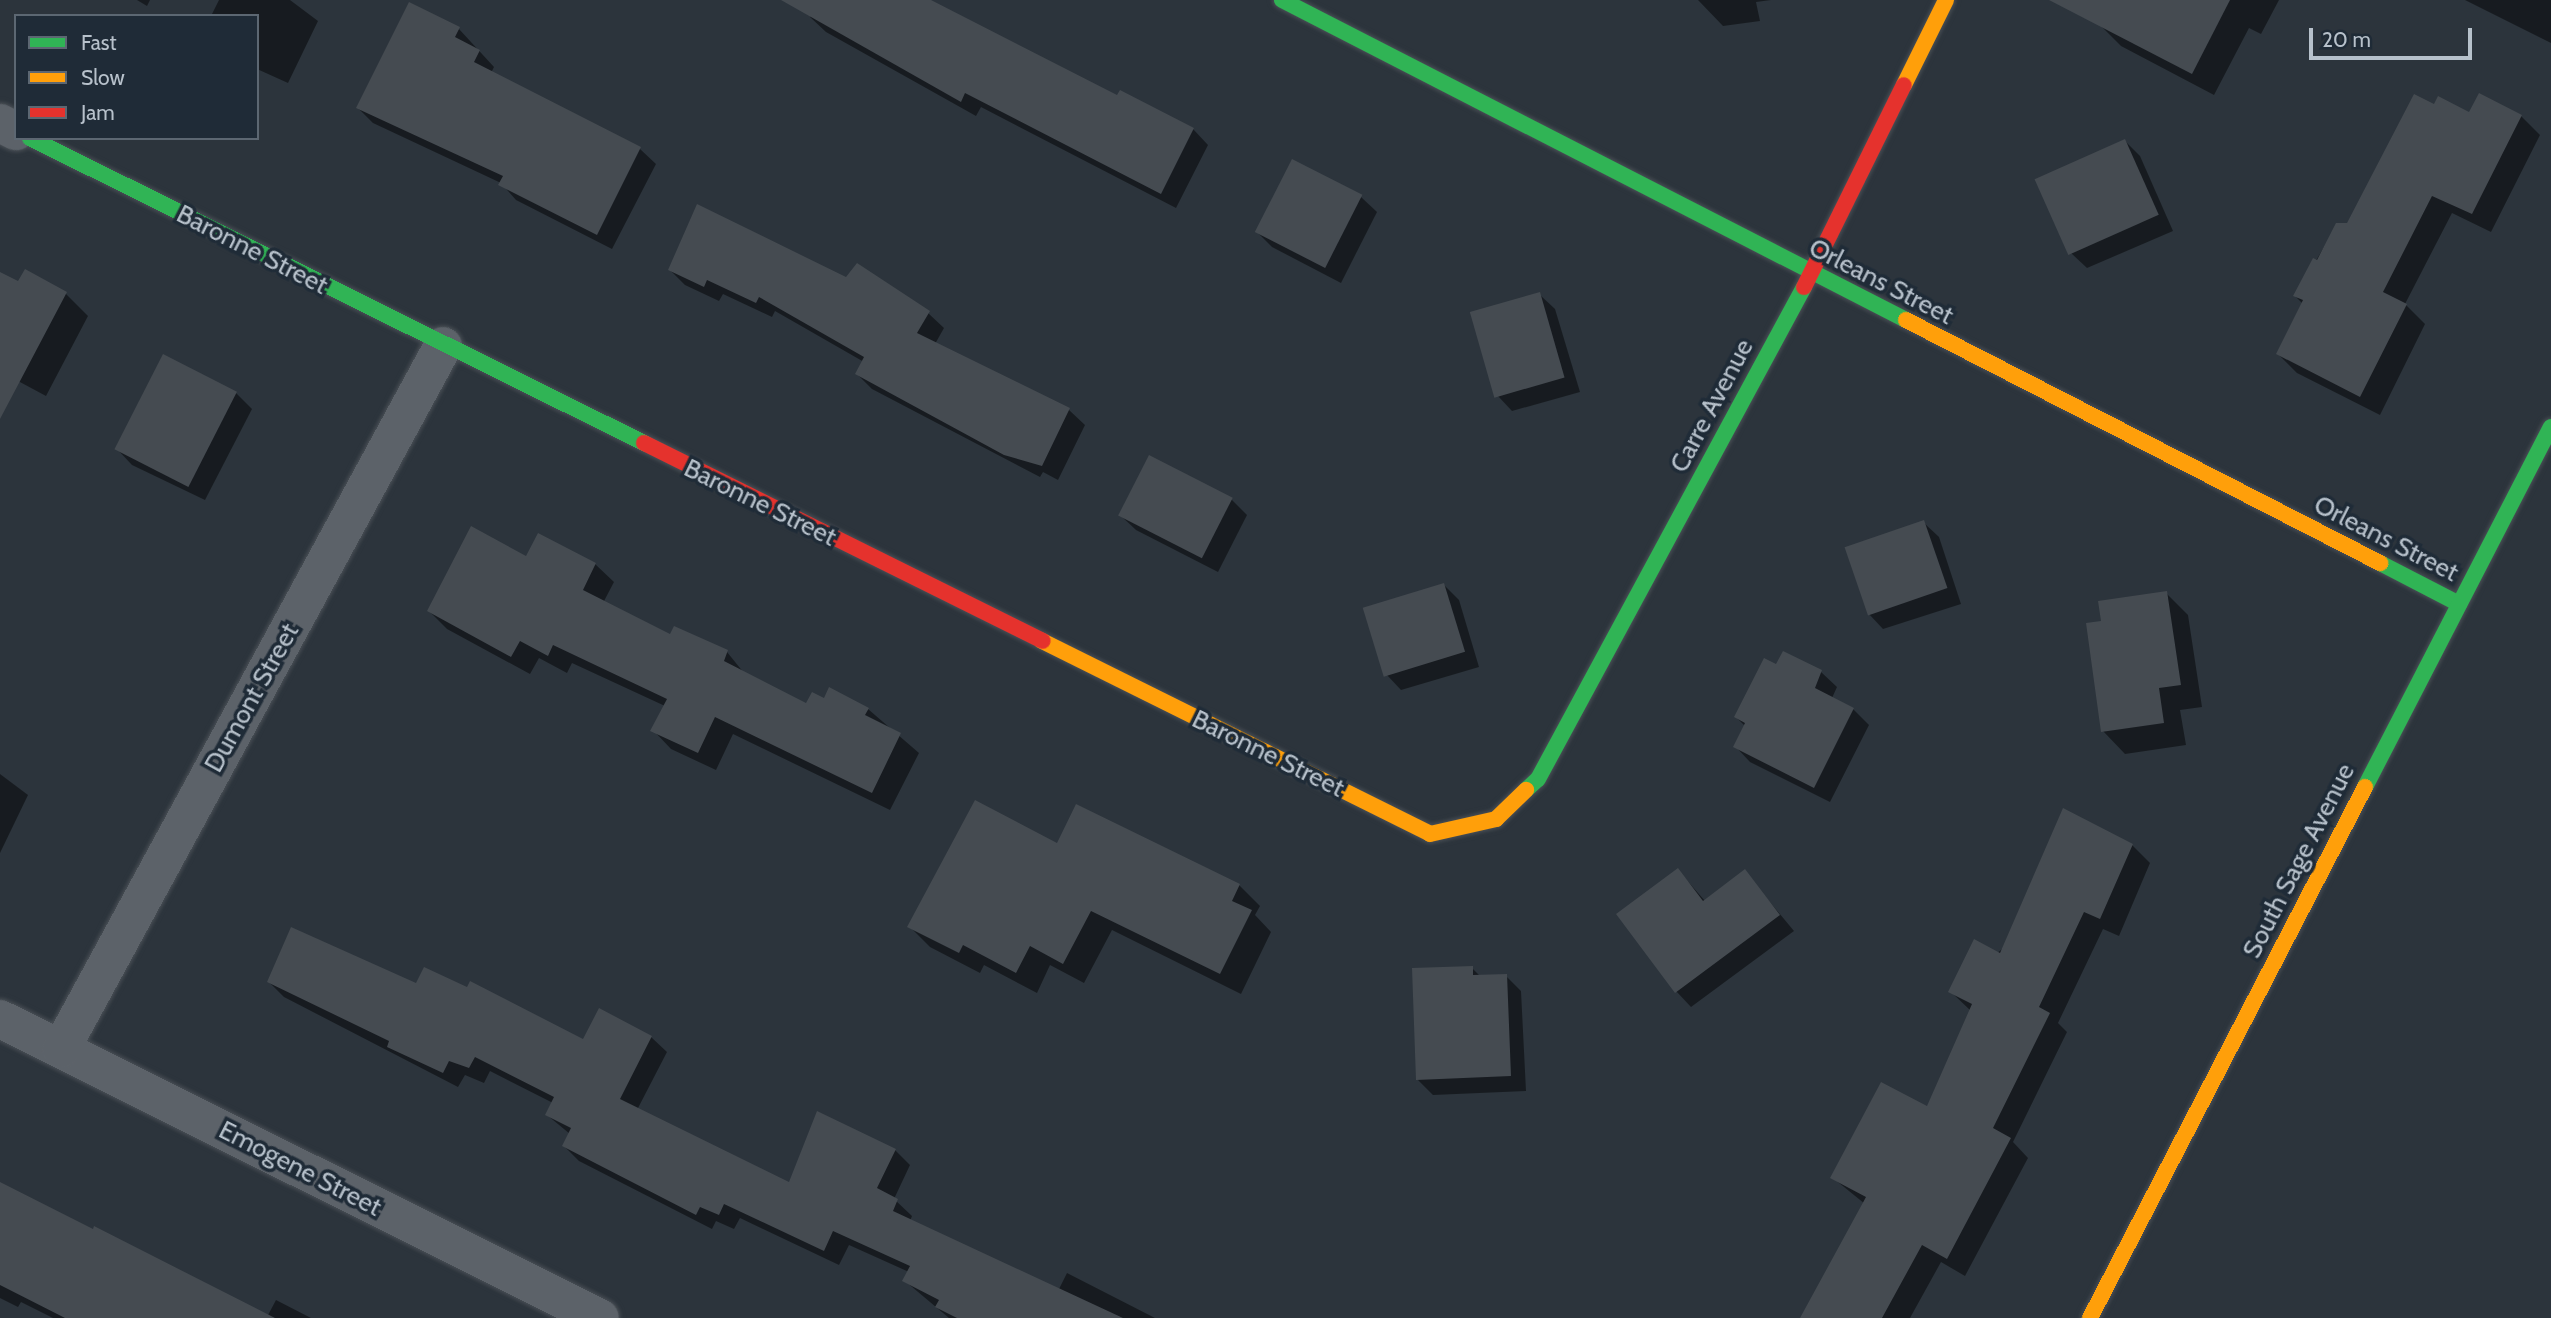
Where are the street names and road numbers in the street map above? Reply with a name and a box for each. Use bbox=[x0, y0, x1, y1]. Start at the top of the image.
street label: Baronne Street bbox=[171, 199, 333, 301]
street label: Orleans Street bbox=[1804, 232, 1958, 332]
street label: Carre Avenue bbox=[1664, 334, 1760, 478]
street label: Baronne Street bbox=[679, 453, 841, 553]
street label: Orleans Street bbox=[2309, 489, 2463, 589]
street label: Dumont Street bbox=[198, 618, 306, 778]
street label: Baronne Street bbox=[1187, 704, 1349, 804]
street label: South Sage Avenue bbox=[2237, 759, 2361, 963]
street label: Emogene Street bbox=[214, 1115, 386, 1223]

